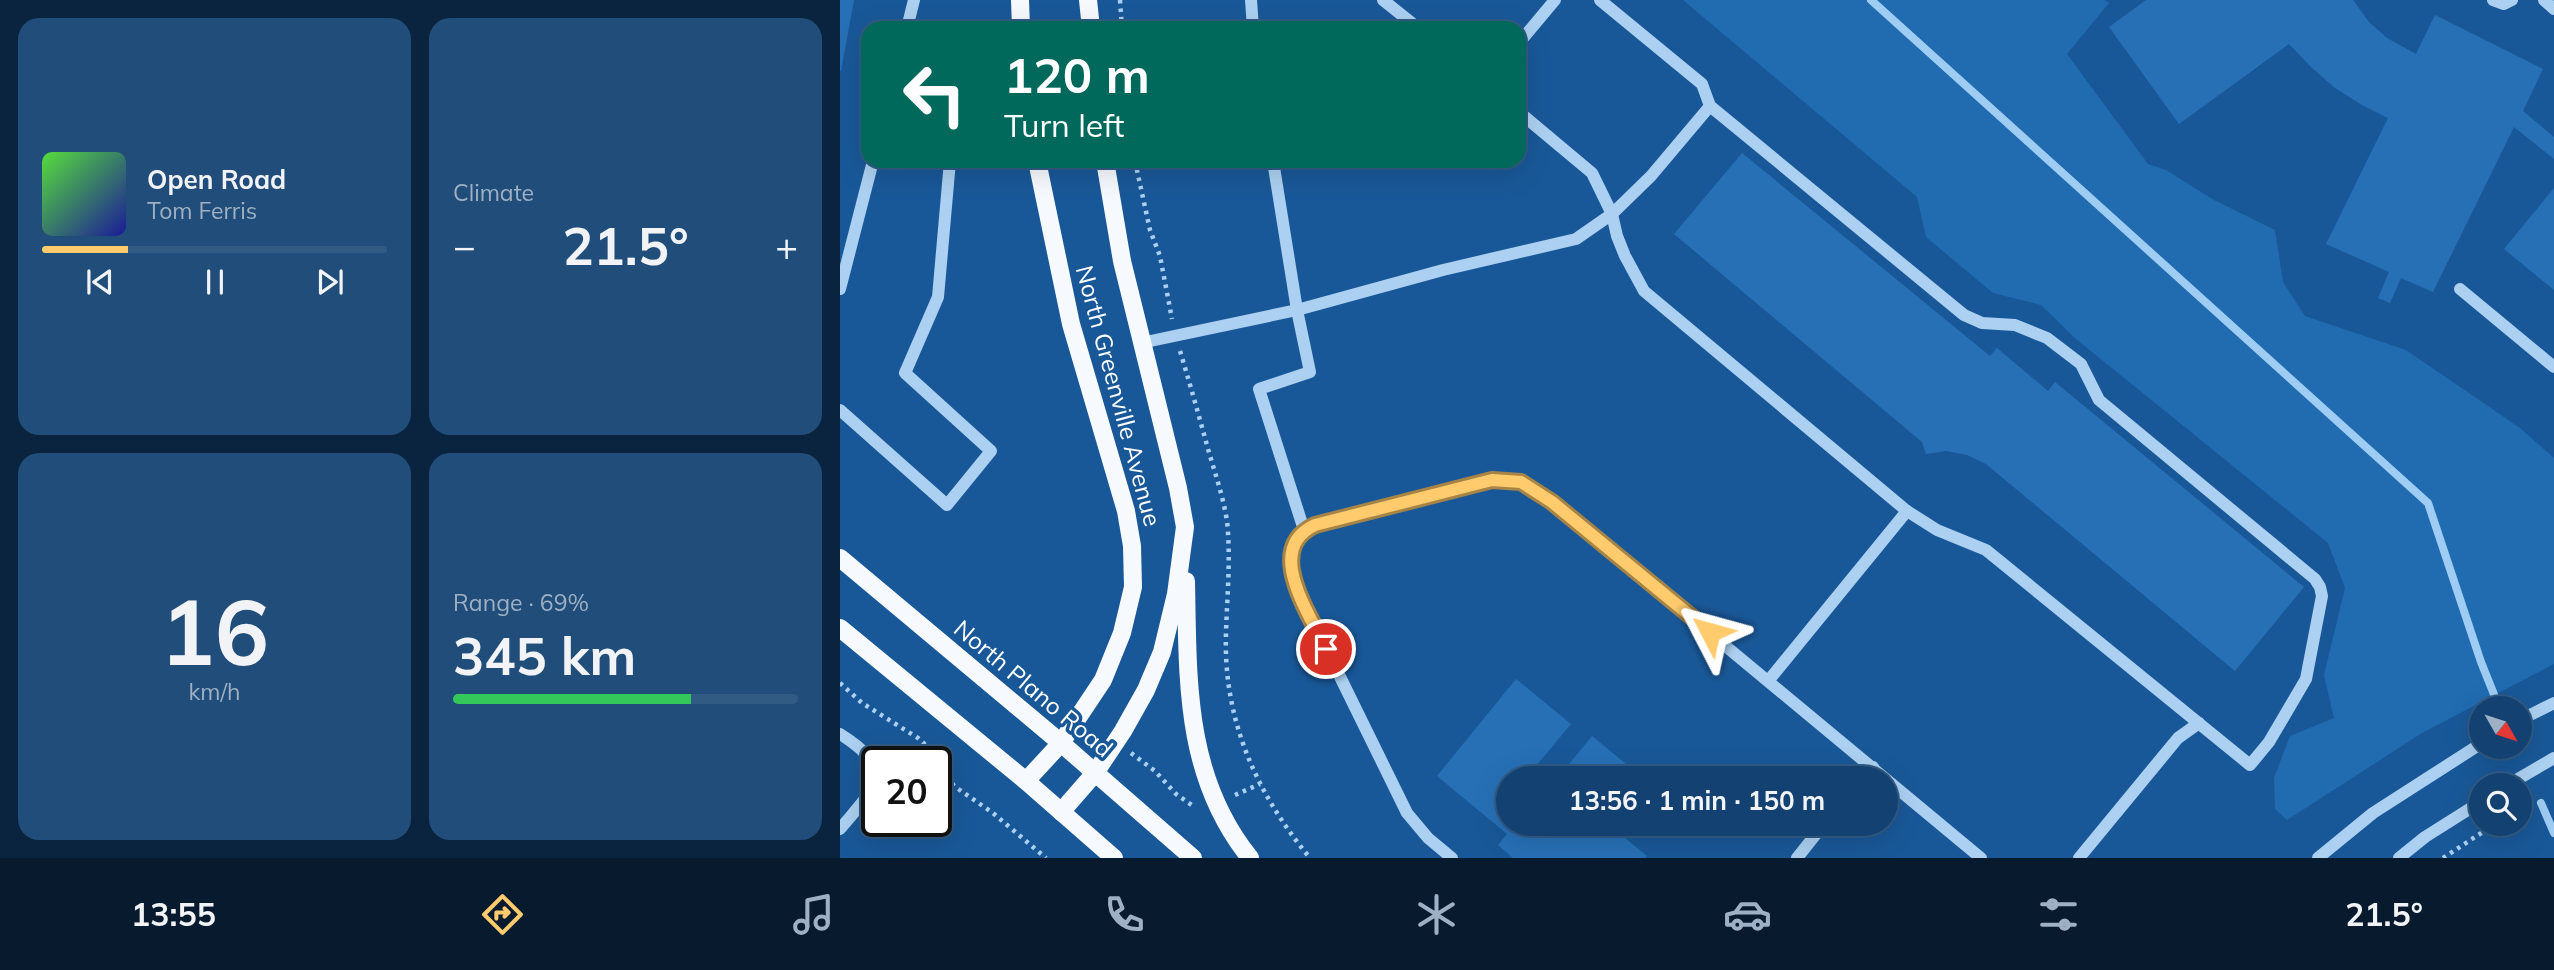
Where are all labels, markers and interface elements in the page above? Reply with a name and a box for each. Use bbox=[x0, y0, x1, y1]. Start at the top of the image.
text: 120 m bbox=[1004, 44, 1150, 105]
icon: left bbox=[889, 49, 980, 140]
text: Turn left bbox=[1004, 105, 1124, 145]
text: Open Road bbox=[147, 163, 286, 196]
text: Climate bbox=[453, 178, 534, 207]
text: Tom Ferris bbox=[147, 196, 257, 225]
text: 21.5° bbox=[562, 213, 689, 278]
text: − bbox=[453, 222, 476, 270]
text: + bbox=[775, 222, 798, 270]
street label: North Greenville Avenue bbox=[1070, 262, 1168, 529]
icon: previous bbox=[81, 263, 119, 301]
icon: pause bbox=[196, 263, 234, 301]
icon: next bbox=[311, 263, 349, 301]
text: 16 bbox=[160, 574, 269, 688]
text: Range · 69% bbox=[453, 588, 589, 617]
position arrow bbox=[1673, 595, 1747, 669]
street label: North Plano Road bbox=[948, 613, 1119, 763]
pin bbox=[1296, 619, 1356, 679]
text: 345 km bbox=[453, 623, 636, 688]
icon: arrive bbox=[1307, 630, 1345, 668]
text: km/h bbox=[188, 677, 241, 706]
north arrow bbox=[2469, 696, 2532, 760]
map controls bbox=[2469, 696, 2532, 836]
speed limit sign: 20 bbox=[861, 746, 952, 837]
button: search bbox=[2469, 773, 2532, 836]
text: 13:56 · 1 min · 150 m bbox=[1569, 784, 1825, 817]
icon: directions bbox=[478, 890, 527, 939]
icon: music bbox=[789, 890, 838, 939]
icon: phone bbox=[1100, 890, 1149, 939]
icon: climate bbox=[1412, 890, 1461, 939]
icon: car bbox=[1723, 890, 1772, 939]
icon: filters bbox=[2034, 890, 2083, 939]
text: 13:55 bbox=[131, 894, 216, 934]
text: 21.5° bbox=[2345, 894, 2423, 934]

